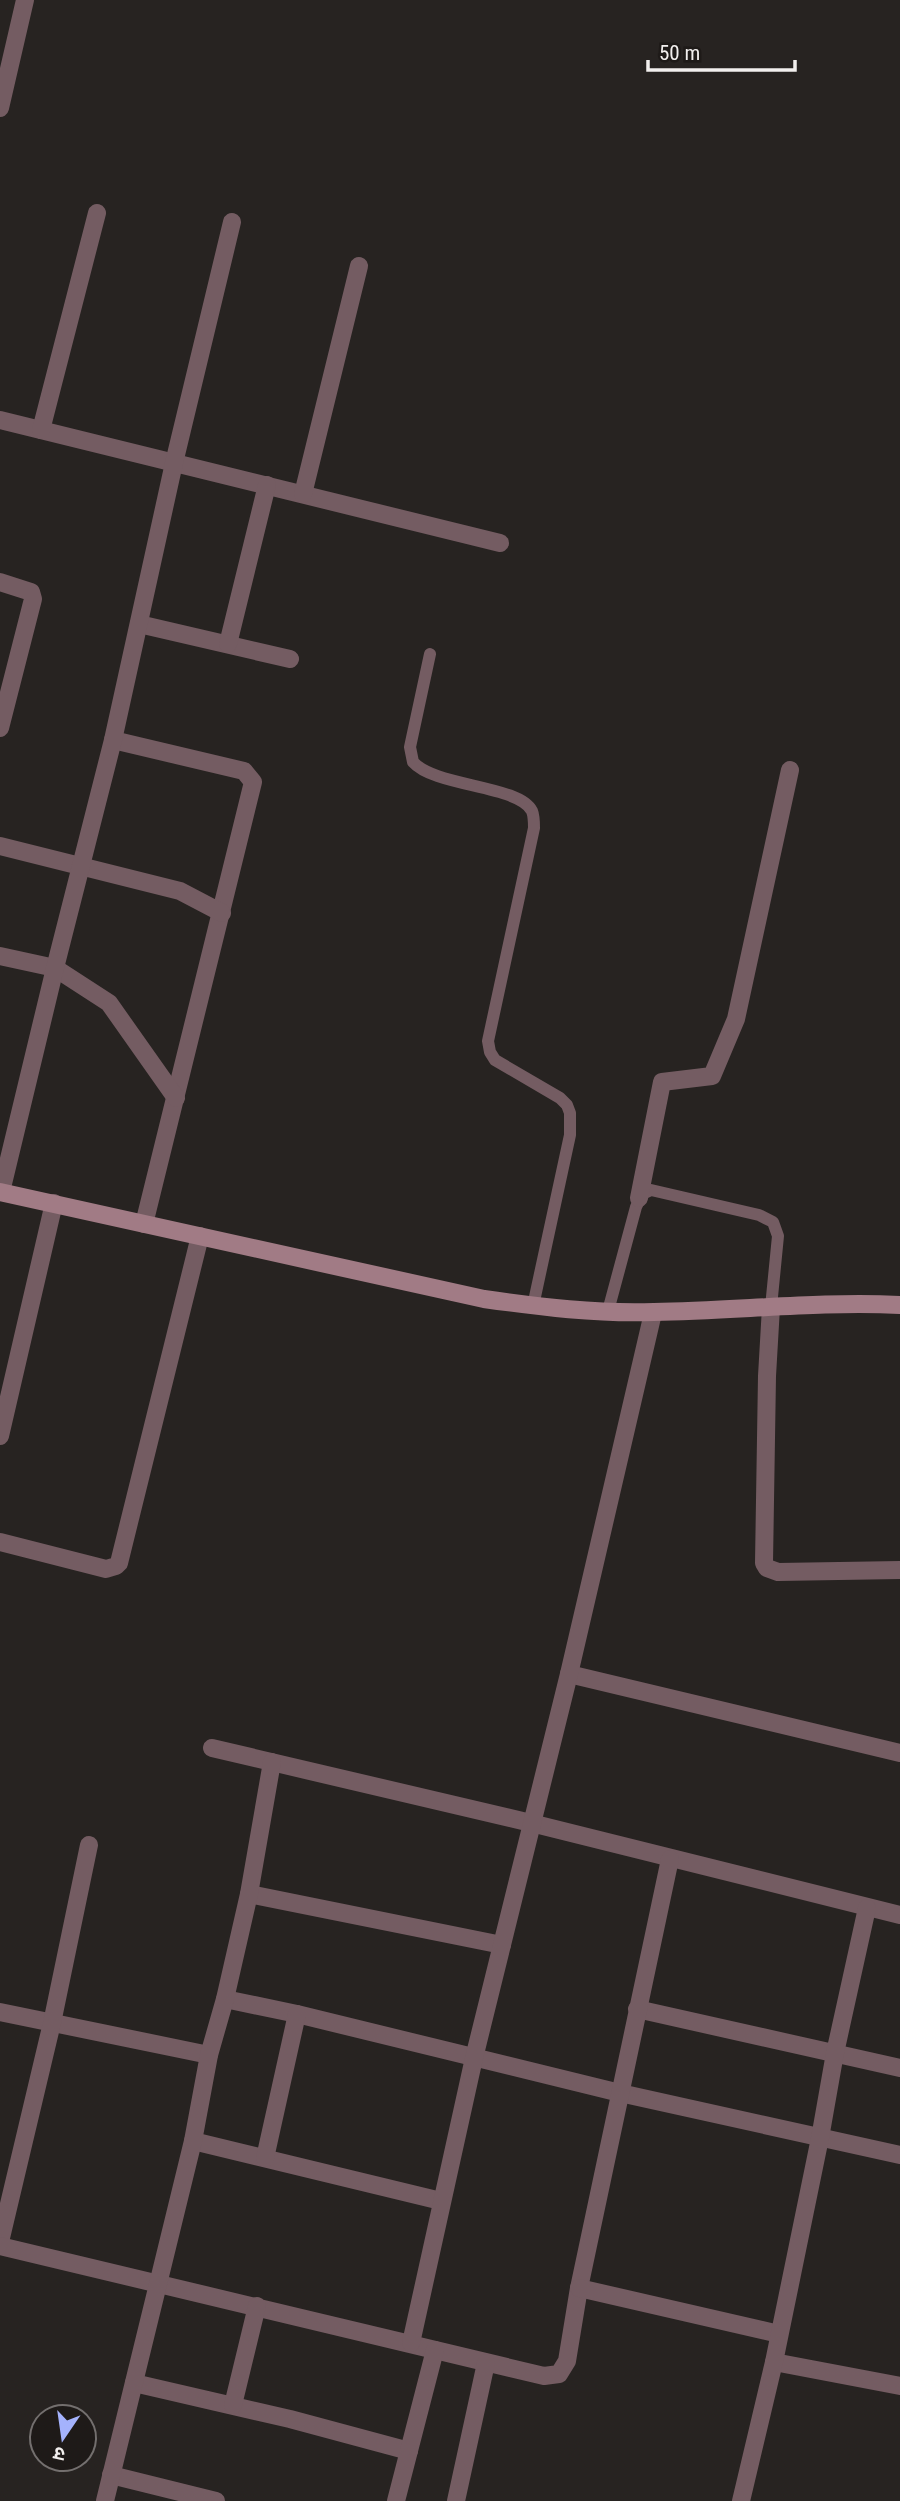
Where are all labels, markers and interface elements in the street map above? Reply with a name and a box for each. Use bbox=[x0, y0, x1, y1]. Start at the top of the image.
scale bar bbox=[648, 28, 795, 72]
text: 50 m bbox=[659, 41, 700, 65]
north arrow bbox=[28, 2403, 98, 2473]
text: उ bbox=[50, 2441, 67, 2467]

